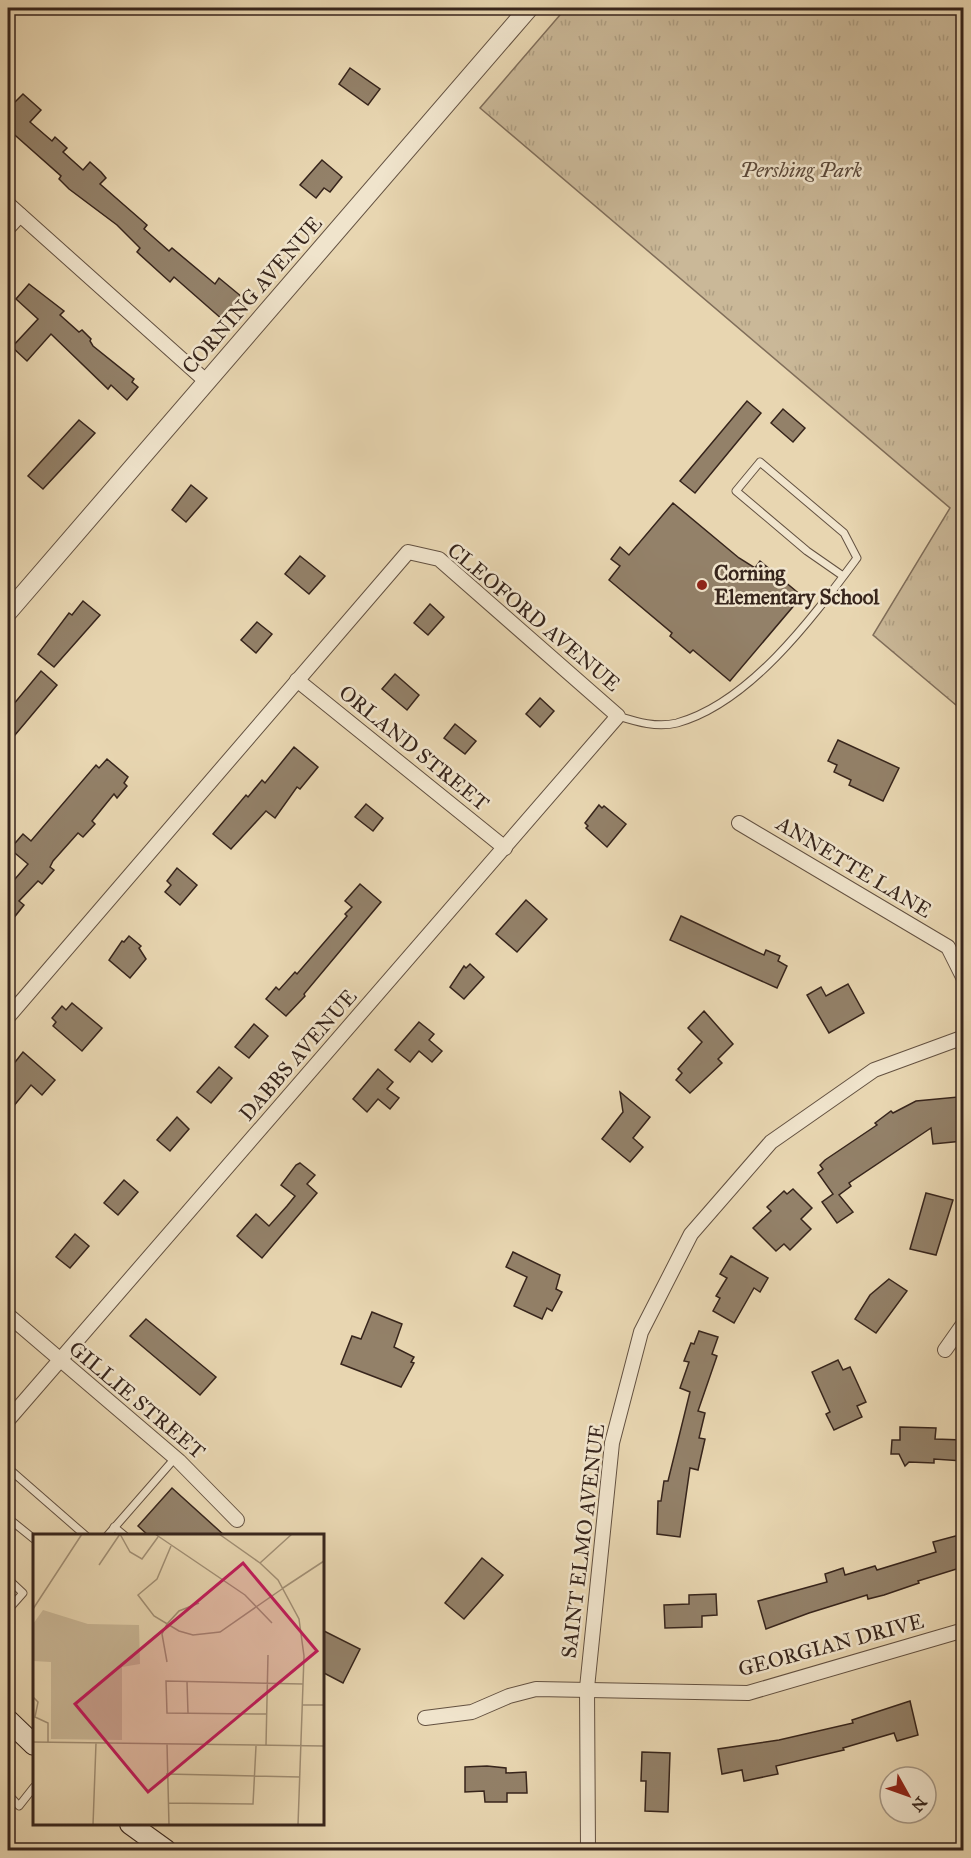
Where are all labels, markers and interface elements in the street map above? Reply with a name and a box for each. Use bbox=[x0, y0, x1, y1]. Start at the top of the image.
park label: Pershing Park bbox=[740, 157, 863, 183]
street label: CORNING AVENUE bbox=[176, 211, 328, 379]
street label: CLEOFORD AVENUE bbox=[442, 537, 626, 697]
place label: Corning Elementary School bbox=[714, 560, 880, 610]
marker: Corning Elementary School bbox=[695, 578, 709, 592]
street label: ORLAND STREET bbox=[334, 680, 494, 816]
street label: ANNETTE LANE bbox=[771, 810, 936, 924]
street label: DABBS AVENUE bbox=[234, 984, 362, 1126]
street label: GILLIE STREET bbox=[64, 1336, 210, 1464]
street label: SAINT ELMO AVENUE bbox=[556, 1422, 610, 1660]
inset map bbox=[33, 1534, 324, 1825]
street label: GEORGIAN DRIVE bbox=[735, 1608, 927, 1682]
north arrow bbox=[878, 1765, 938, 1825]
text: N bbox=[907, 1793, 931, 1816]

